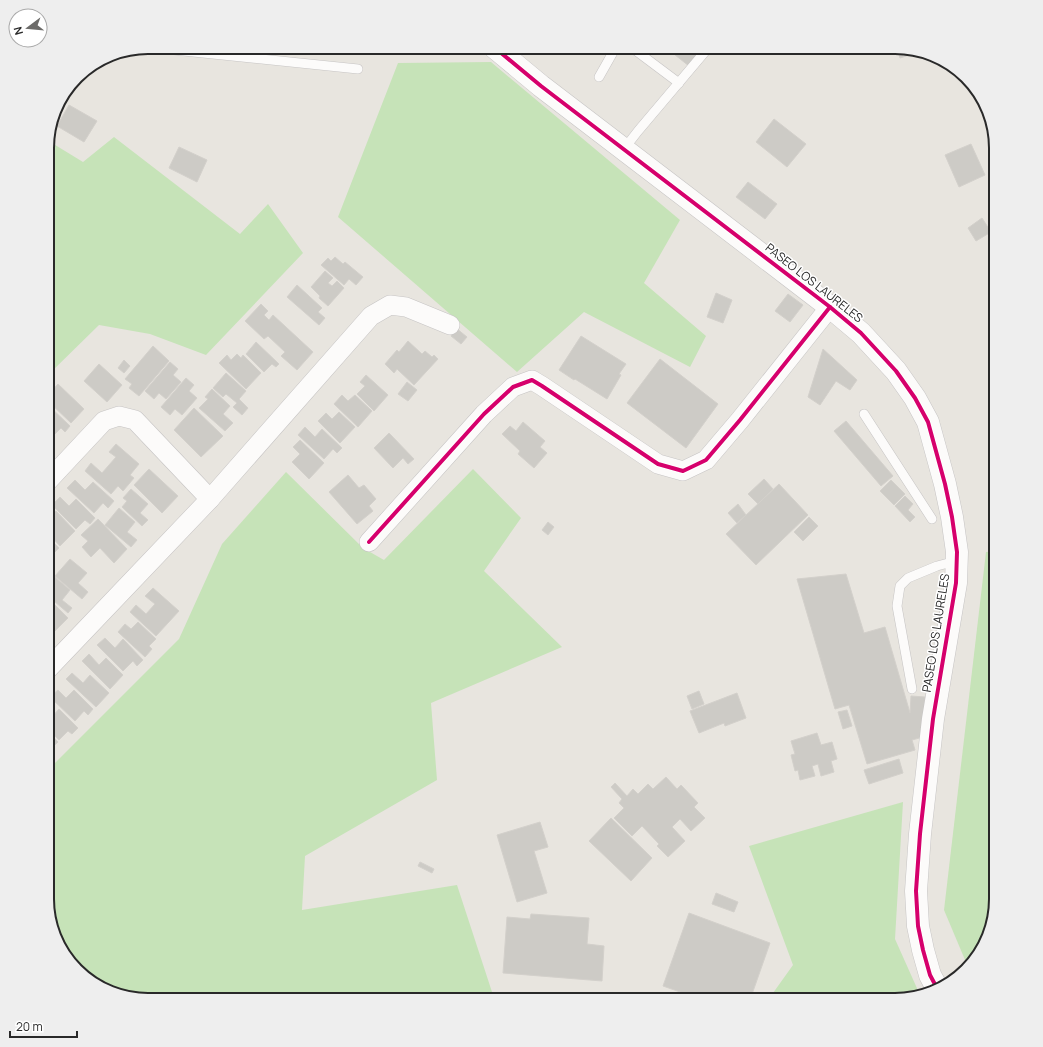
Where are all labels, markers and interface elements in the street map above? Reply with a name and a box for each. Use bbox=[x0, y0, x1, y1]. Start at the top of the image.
north arrow bbox=[8, 8, 48, 48]
text: N bbox=[10, 25, 26, 37]
street label: PASEO LOS LAURELES bbox=[762, 239, 867, 326]
street label: PASEO LOS LAURELES bbox=[918, 572, 953, 693]
scale bar bbox=[10, 1013, 77, 1039]
text: 20 m bbox=[16, 1018, 43, 1035]

